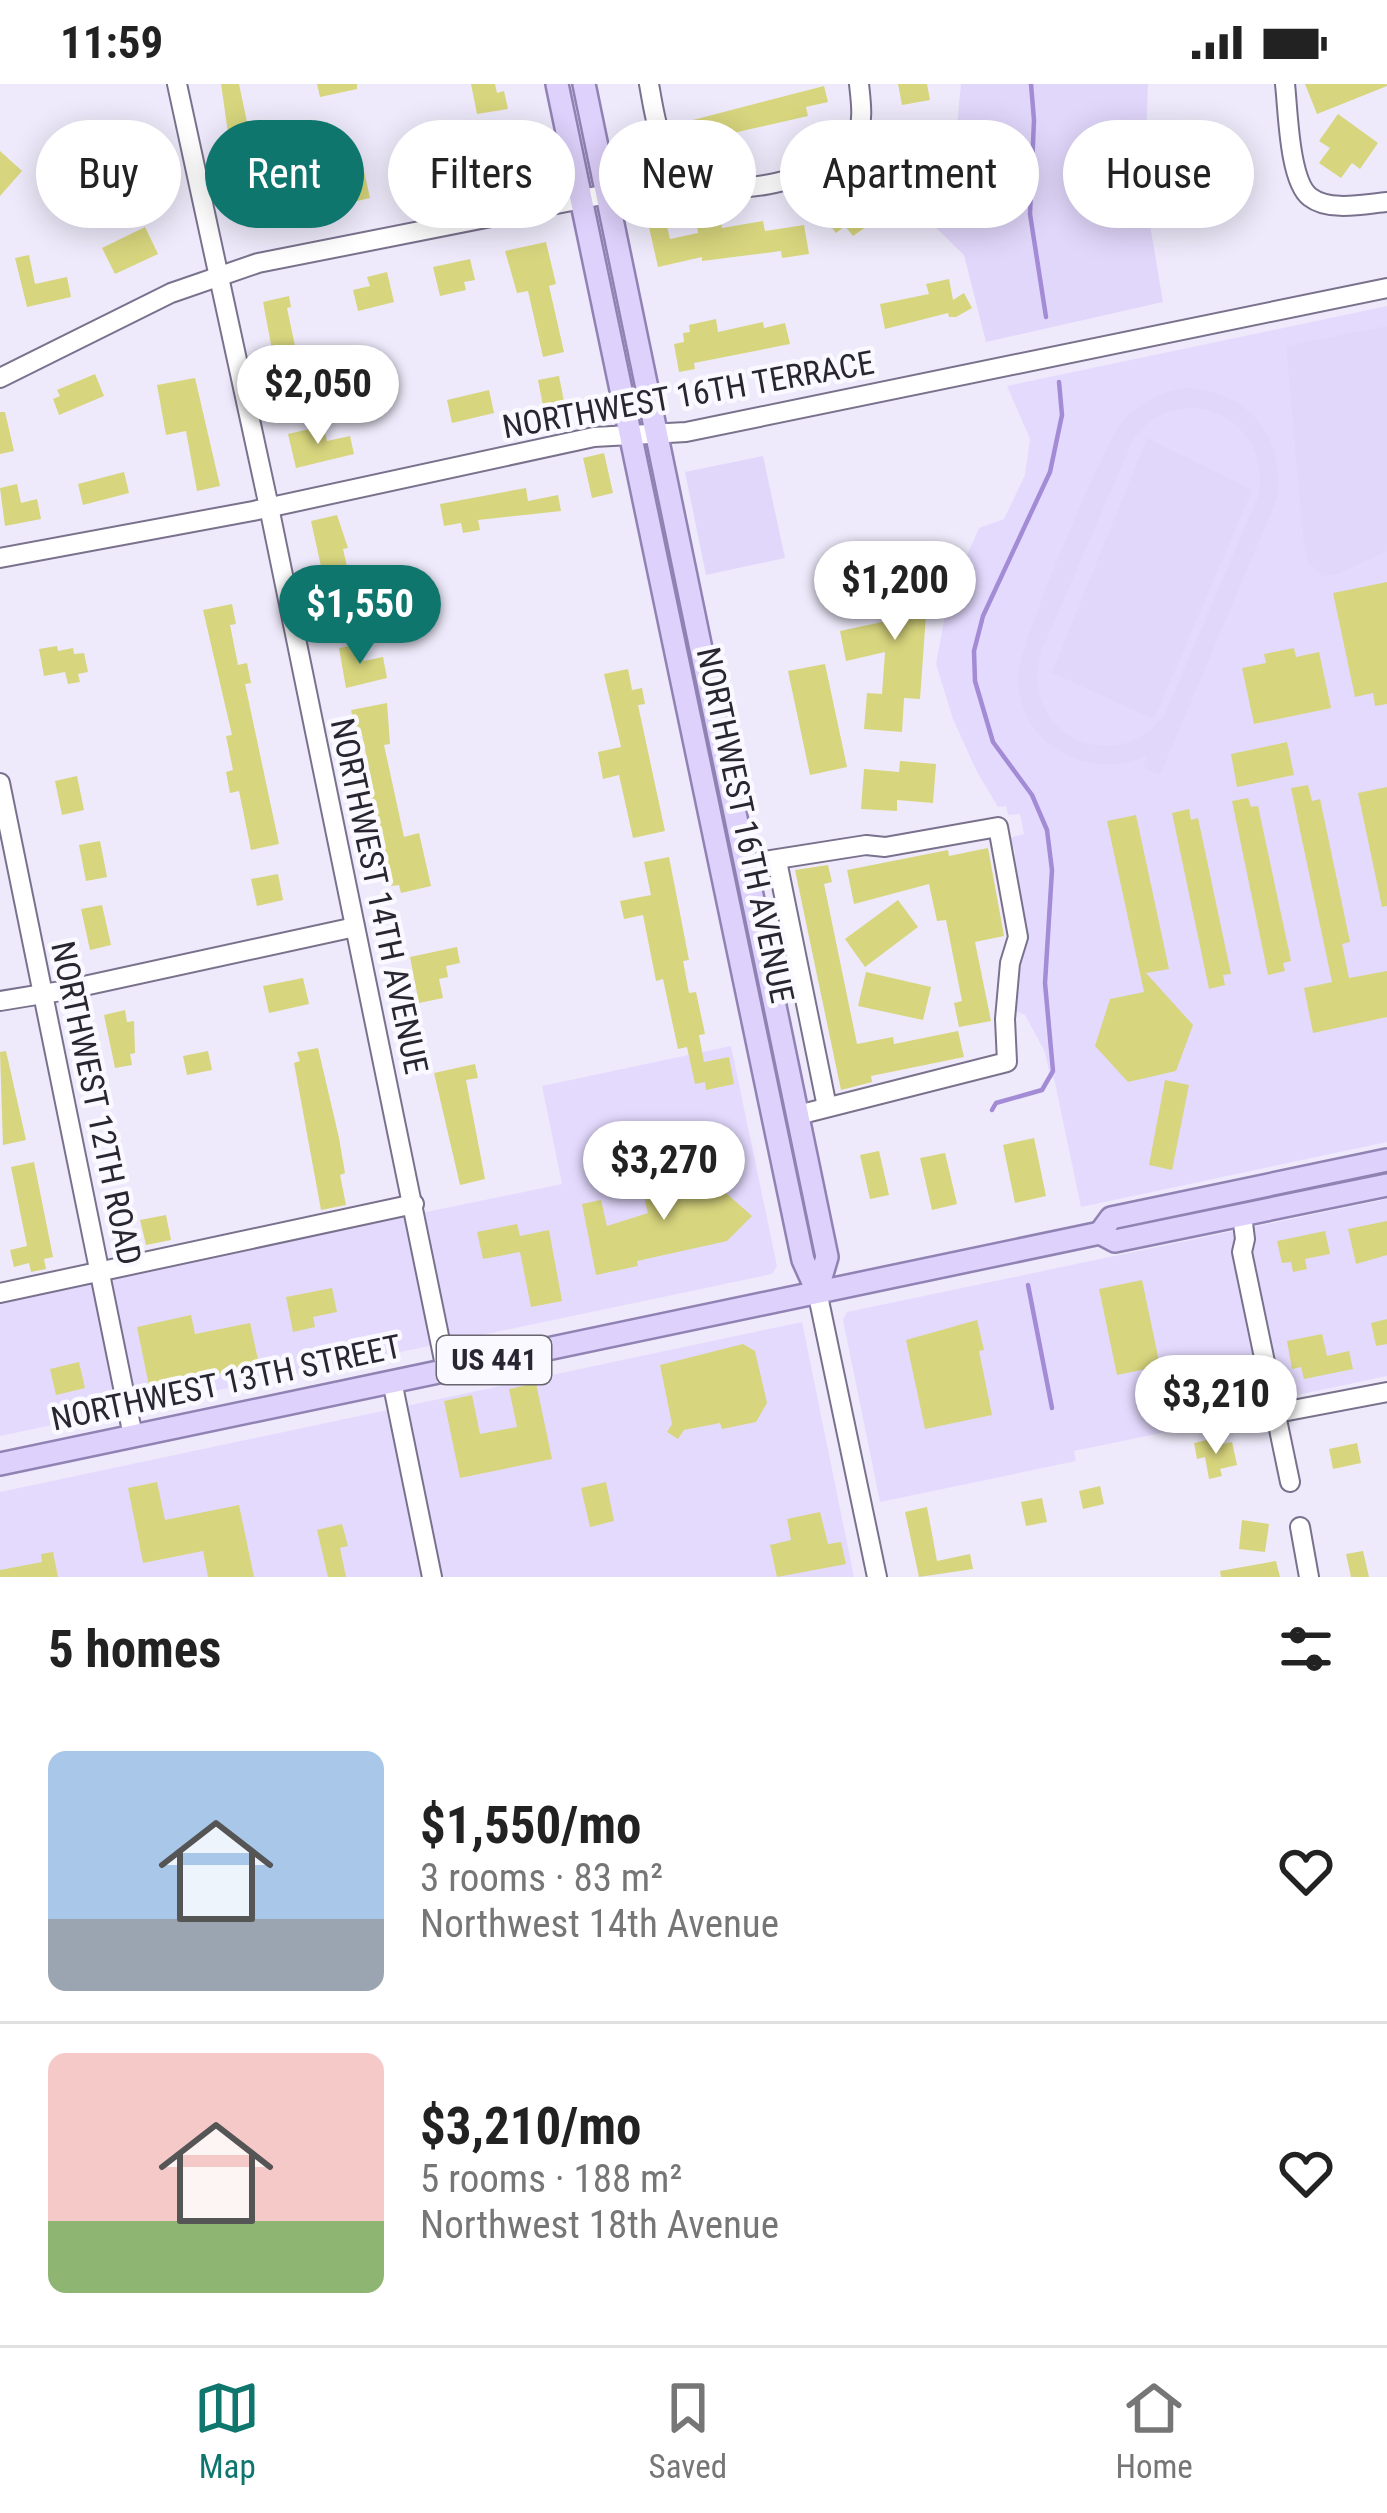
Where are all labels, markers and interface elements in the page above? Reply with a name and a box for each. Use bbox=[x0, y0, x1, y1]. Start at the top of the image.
text: 11:59 bbox=[60, 16, 163, 69]
chip: Buy bbox=[36, 120, 181, 228]
chip: Rent bbox=[205, 120, 364, 228]
chip: Filters bbox=[388, 120, 575, 228]
chip: New bbox=[599, 120, 756, 228]
chip: Apartment bbox=[780, 120, 1039, 228]
chip: House bbox=[1063, 120, 1254, 228]
street label: NORTHWEST 16TH TERRACE bbox=[499, 343, 877, 446]
pin: $2,050 bbox=[220, 345, 416, 447]
text: $2,050 bbox=[264, 361, 372, 407]
pin: $1,200 bbox=[797, 541, 993, 643]
text: $1,200 bbox=[841, 557, 949, 603]
pin: $1,550 bbox=[262, 565, 458, 667]
text: $1,550 bbox=[306, 581, 414, 627]
street label: NORTHWEST 16TH AVENUE bbox=[689, 644, 802, 1007]
street label: NORTHWEST 14TH AVENUE bbox=[323, 715, 436, 1078]
street label: NORTHWEST 12TH ROAD bbox=[43, 938, 150, 1268]
pin: $3,270 bbox=[566, 1121, 762, 1223]
text: $3,270 bbox=[610, 1137, 718, 1183]
street label: NORTHWEST 13TH STREET bbox=[48, 1326, 405, 1439]
road number: US 441 bbox=[437, 1336, 551, 1384]
pin: $3,210 bbox=[1118, 1355, 1314, 1457]
text: $3,210 bbox=[1162, 1371, 1270, 1417]
icon: filters bbox=[1273, 1616, 1339, 1682]
text: 5 homes bbox=[48, 1620, 221, 1679]
text: $1,550/mo bbox=[420, 1796, 641, 1855]
icon: home bbox=[144, 1799, 288, 1943]
icon: heart bbox=[1273, 1838, 1339, 1904]
text: 3 rooms · 83 m² bbox=[420, 1855, 663, 1901]
text: Northwest 14th Avenue bbox=[420, 1901, 779, 1947]
text: $3,210/mo bbox=[420, 2097, 641, 2156]
icon: home bbox=[144, 2101, 288, 2245]
icon: heart bbox=[1273, 2140, 1339, 2206]
text: 5 rooms · 188 m² bbox=[420, 2156, 682, 2202]
text: Northwest 18th Avenue bbox=[420, 2202, 779, 2248]
tab: Map bbox=[194, 2375, 260, 2486]
tab: Saved bbox=[649, 2375, 727, 2486]
tab: Home bbox=[1115, 2375, 1193, 2486]

